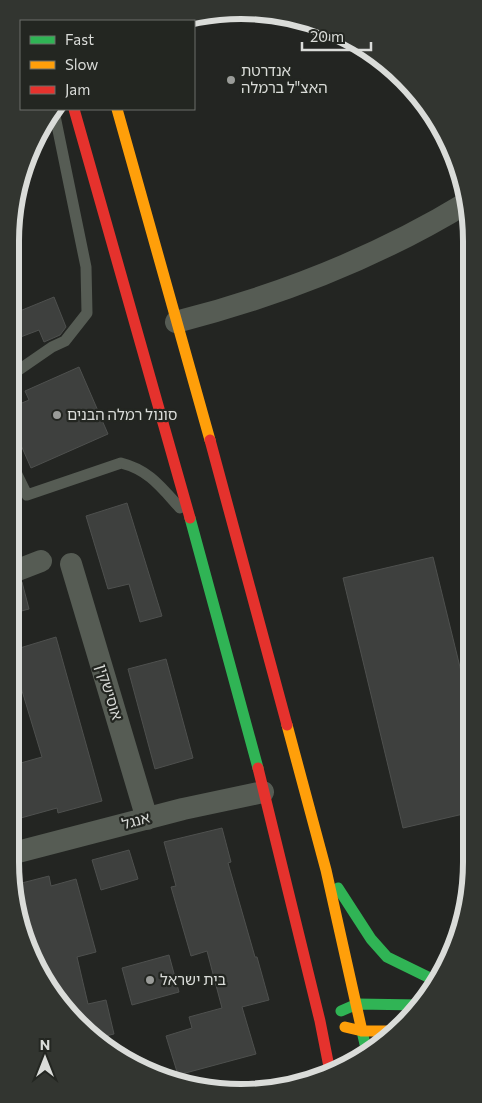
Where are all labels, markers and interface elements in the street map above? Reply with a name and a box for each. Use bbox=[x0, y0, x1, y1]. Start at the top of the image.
legend bbox=[20, 20, 195, 110]
scale bar bbox=[302, 20, 371, 52]
text: 20 m bbox=[310, 27, 344, 45]
text: Fast bbox=[65, 30, 94, 48]
text: Slow bbox=[65, 55, 98, 73]
place label: אנדרטת האצ"ל ברמלה bbox=[241, 61, 328, 96]
marker: אנדרטת האצ"ל ברמלה bbox=[225, 74, 237, 86]
text: Jam bbox=[65, 80, 90, 98]
place label: סונול רמלה הבנים bbox=[67, 405, 178, 423]
marker: סונול רמלה הבנים bbox=[51, 409, 63, 421]
street label: אוסישקין bbox=[93, 662, 127, 722]
street label: אנגל bbox=[120, 808, 152, 832]
place label: בית ישראל bbox=[160, 970, 227, 988]
marker: בית ישראל bbox=[144, 974, 156, 986]
north arrow bbox=[20, 1033, 70, 1083]
text: N bbox=[40, 1036, 50, 1053]

